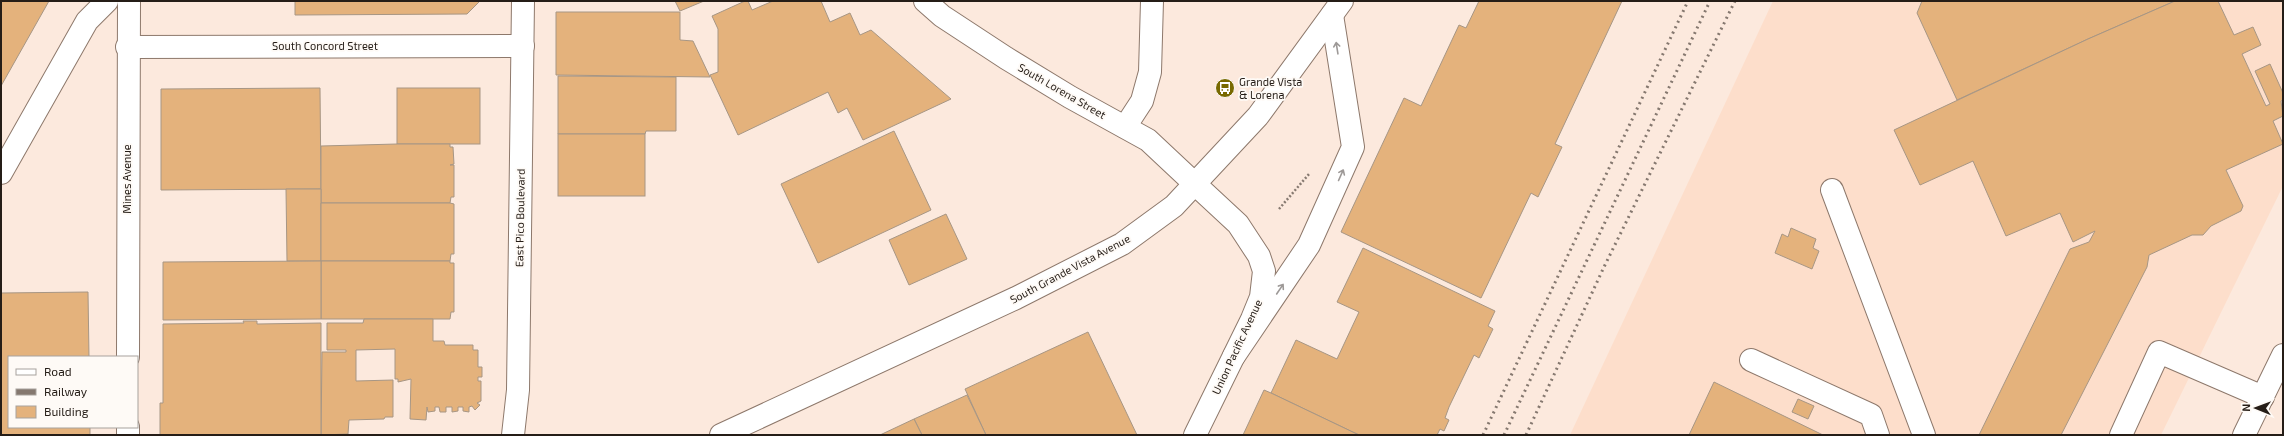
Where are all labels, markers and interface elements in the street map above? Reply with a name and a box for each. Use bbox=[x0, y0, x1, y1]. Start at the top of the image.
street label: South Concord Street bbox=[272, 39, 378, 52]
one-way arrow bbox=[1333, 42, 1341, 55]
street label: South Lorena Street bbox=[1016, 60, 1108, 121]
place label: Grande Vista & Lorena bbox=[1239, 75, 1302, 101]
bus stop icon: Grande Vista & Lorena bbox=[1214, 77, 1236, 99]
street label: Mines Avenue bbox=[120, 144, 133, 214]
street label: East Pico Boulevard bbox=[512, 169, 527, 267]
one-way arrow bbox=[1338, 169, 1345, 181]
street label: South Grande Vista Avenue bbox=[1007, 231, 1132, 306]
one-way arrow bbox=[1276, 283, 1284, 294]
street label: Union Pacific Avenue bbox=[1209, 297, 1264, 396]
legend bbox=[8, 356, 138, 428]
text: Road bbox=[44, 364, 72, 378]
text: Railway bbox=[44, 384, 88, 398]
north arrow bbox=[2236, 388, 2276, 428]
text: Building bbox=[44, 404, 89, 418]
text: N bbox=[2239, 404, 2252, 412]

